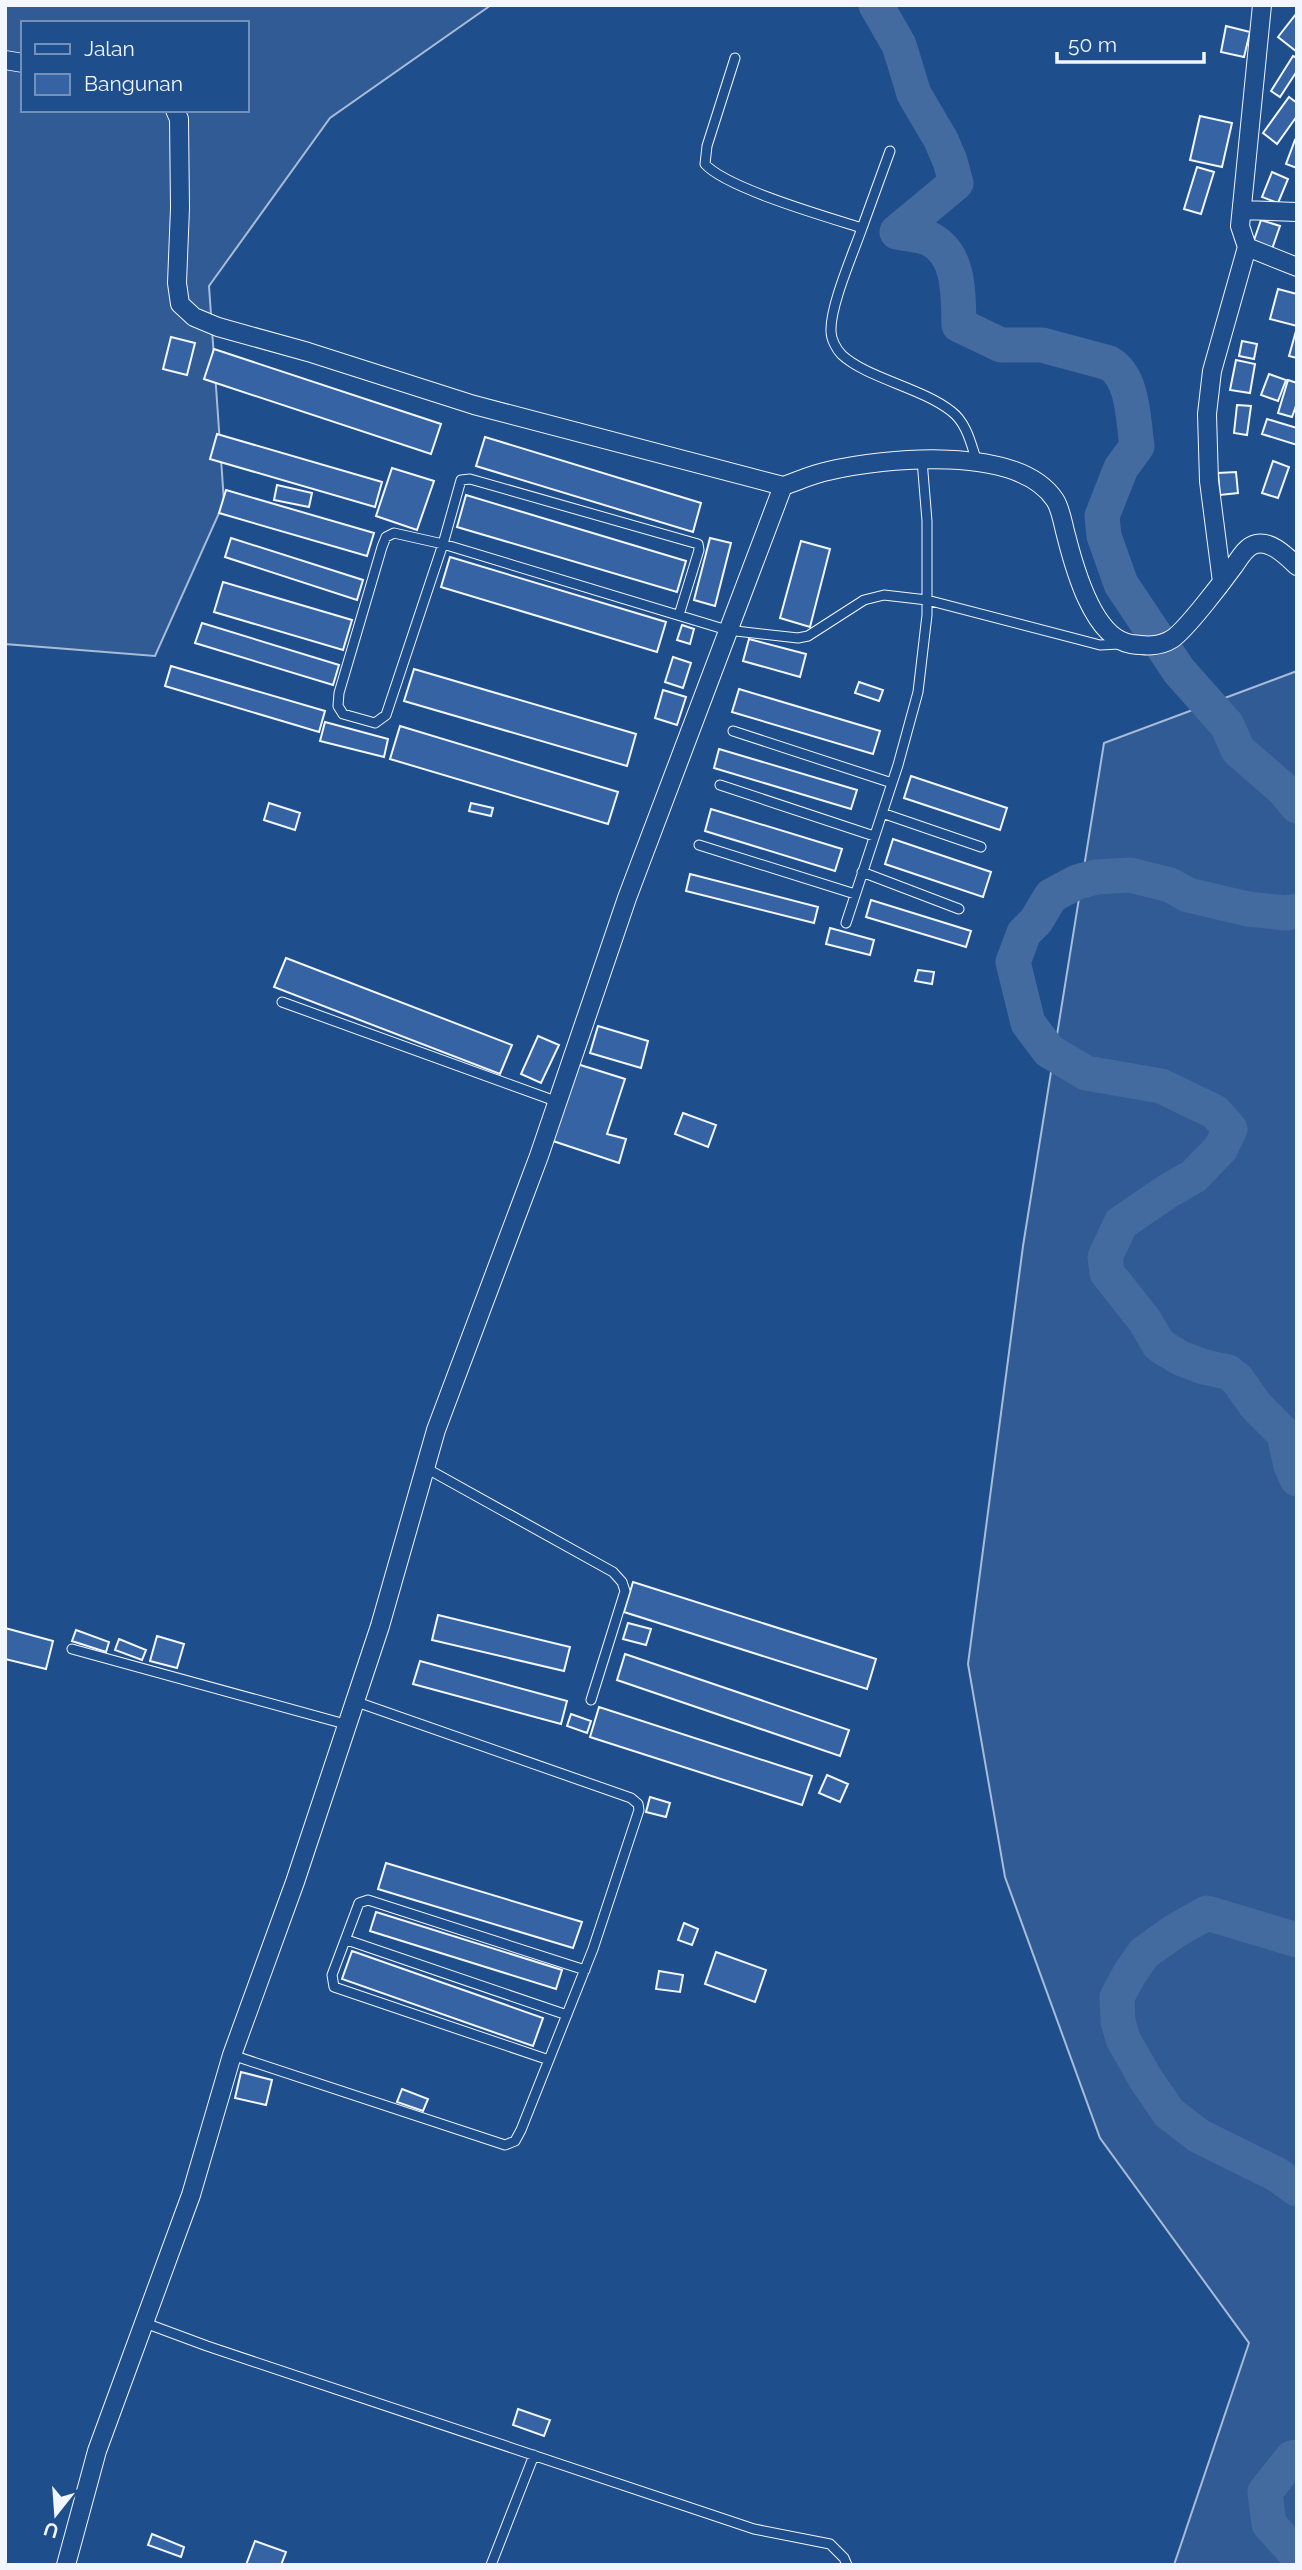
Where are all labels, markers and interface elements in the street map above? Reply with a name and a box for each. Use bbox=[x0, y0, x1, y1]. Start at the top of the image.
legend bbox=[21, 21, 248, 112]
scale bar bbox=[1057, 21, 1204, 65]
text: 50 m bbox=[1068, 32, 1117, 57]
text: Jalan bbox=[84, 36, 135, 61]
text: Bangunan bbox=[84, 71, 183, 96]
north arrow bbox=[21, 2479, 91, 2549]
text: U bbox=[41, 2518, 61, 2543]

